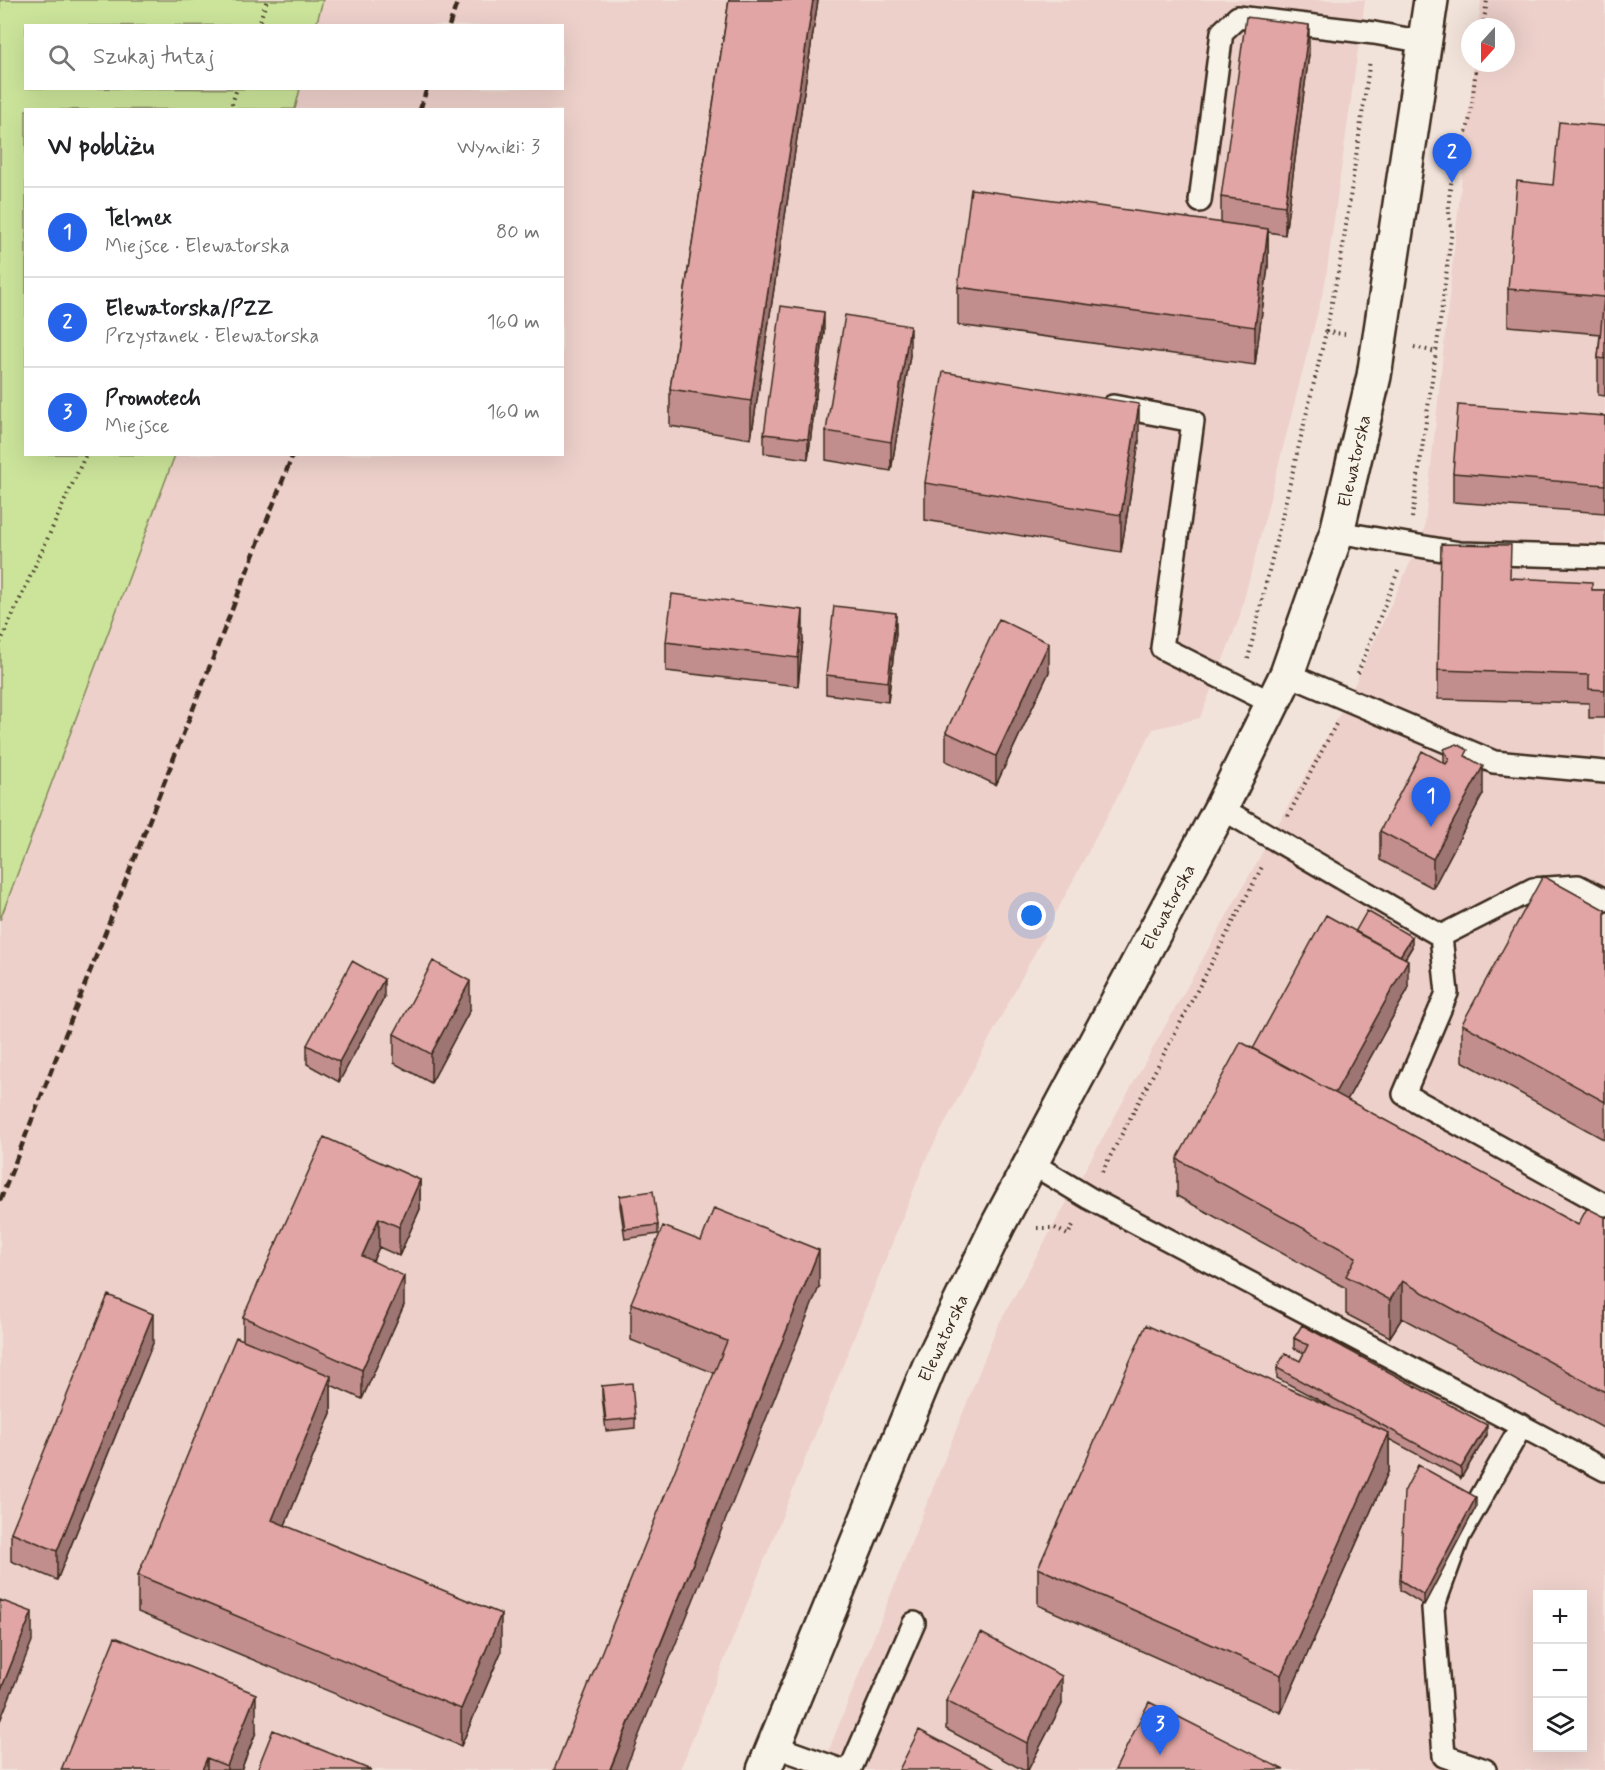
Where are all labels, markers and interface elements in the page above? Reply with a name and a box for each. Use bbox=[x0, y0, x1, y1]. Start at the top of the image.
north arrow bbox=[1461, 18, 1515, 72]
search box bbox=[24, 24, 564, 90]
icon: search bbox=[45, 41, 78, 74]
text: Szukaj tutaj bbox=[93, 43, 215, 71]
text: W pobliżu bbox=[48, 130, 154, 164]
text: Wyniki: 3 bbox=[457, 134, 540, 161]
pin: 2 bbox=[1432, 134, 1472, 183]
text: Telmex bbox=[105, 205, 172, 233]
text: 1 bbox=[63, 219, 72, 246]
text: 80 m bbox=[496, 219, 540, 246]
text: Miejsce · Elewatorska bbox=[105, 233, 290, 260]
text: Elewatorska/PZZ bbox=[105, 295, 273, 323]
text: 2 bbox=[63, 309, 72, 336]
text: 160 m bbox=[487, 309, 540, 336]
text: Przystanek · Elewatorska bbox=[105, 323, 319, 350]
text: Promotech bbox=[105, 385, 201, 413]
text: 3 bbox=[63, 399, 72, 426]
text: 160 m bbox=[487, 399, 540, 426]
text: Miejsce bbox=[105, 413, 169, 440]
street label: Elewatorska bbox=[1333, 413, 1377, 510]
pin: 1 bbox=[1412, 778, 1450, 827]
street label: Elewatorska bbox=[1136, 860, 1202, 955]
your location bbox=[1017, 901, 1046, 930]
street label: Elewatorska bbox=[913, 1291, 975, 1386]
map controls bbox=[1533, 1590, 1587, 1752]
button: + bbox=[1533, 1590, 1587, 1644]
button: − bbox=[1533, 1644, 1587, 1698]
button: layers bbox=[1533, 1698, 1587, 1752]
pin: 3 bbox=[1140, 1706, 1180, 1755]

